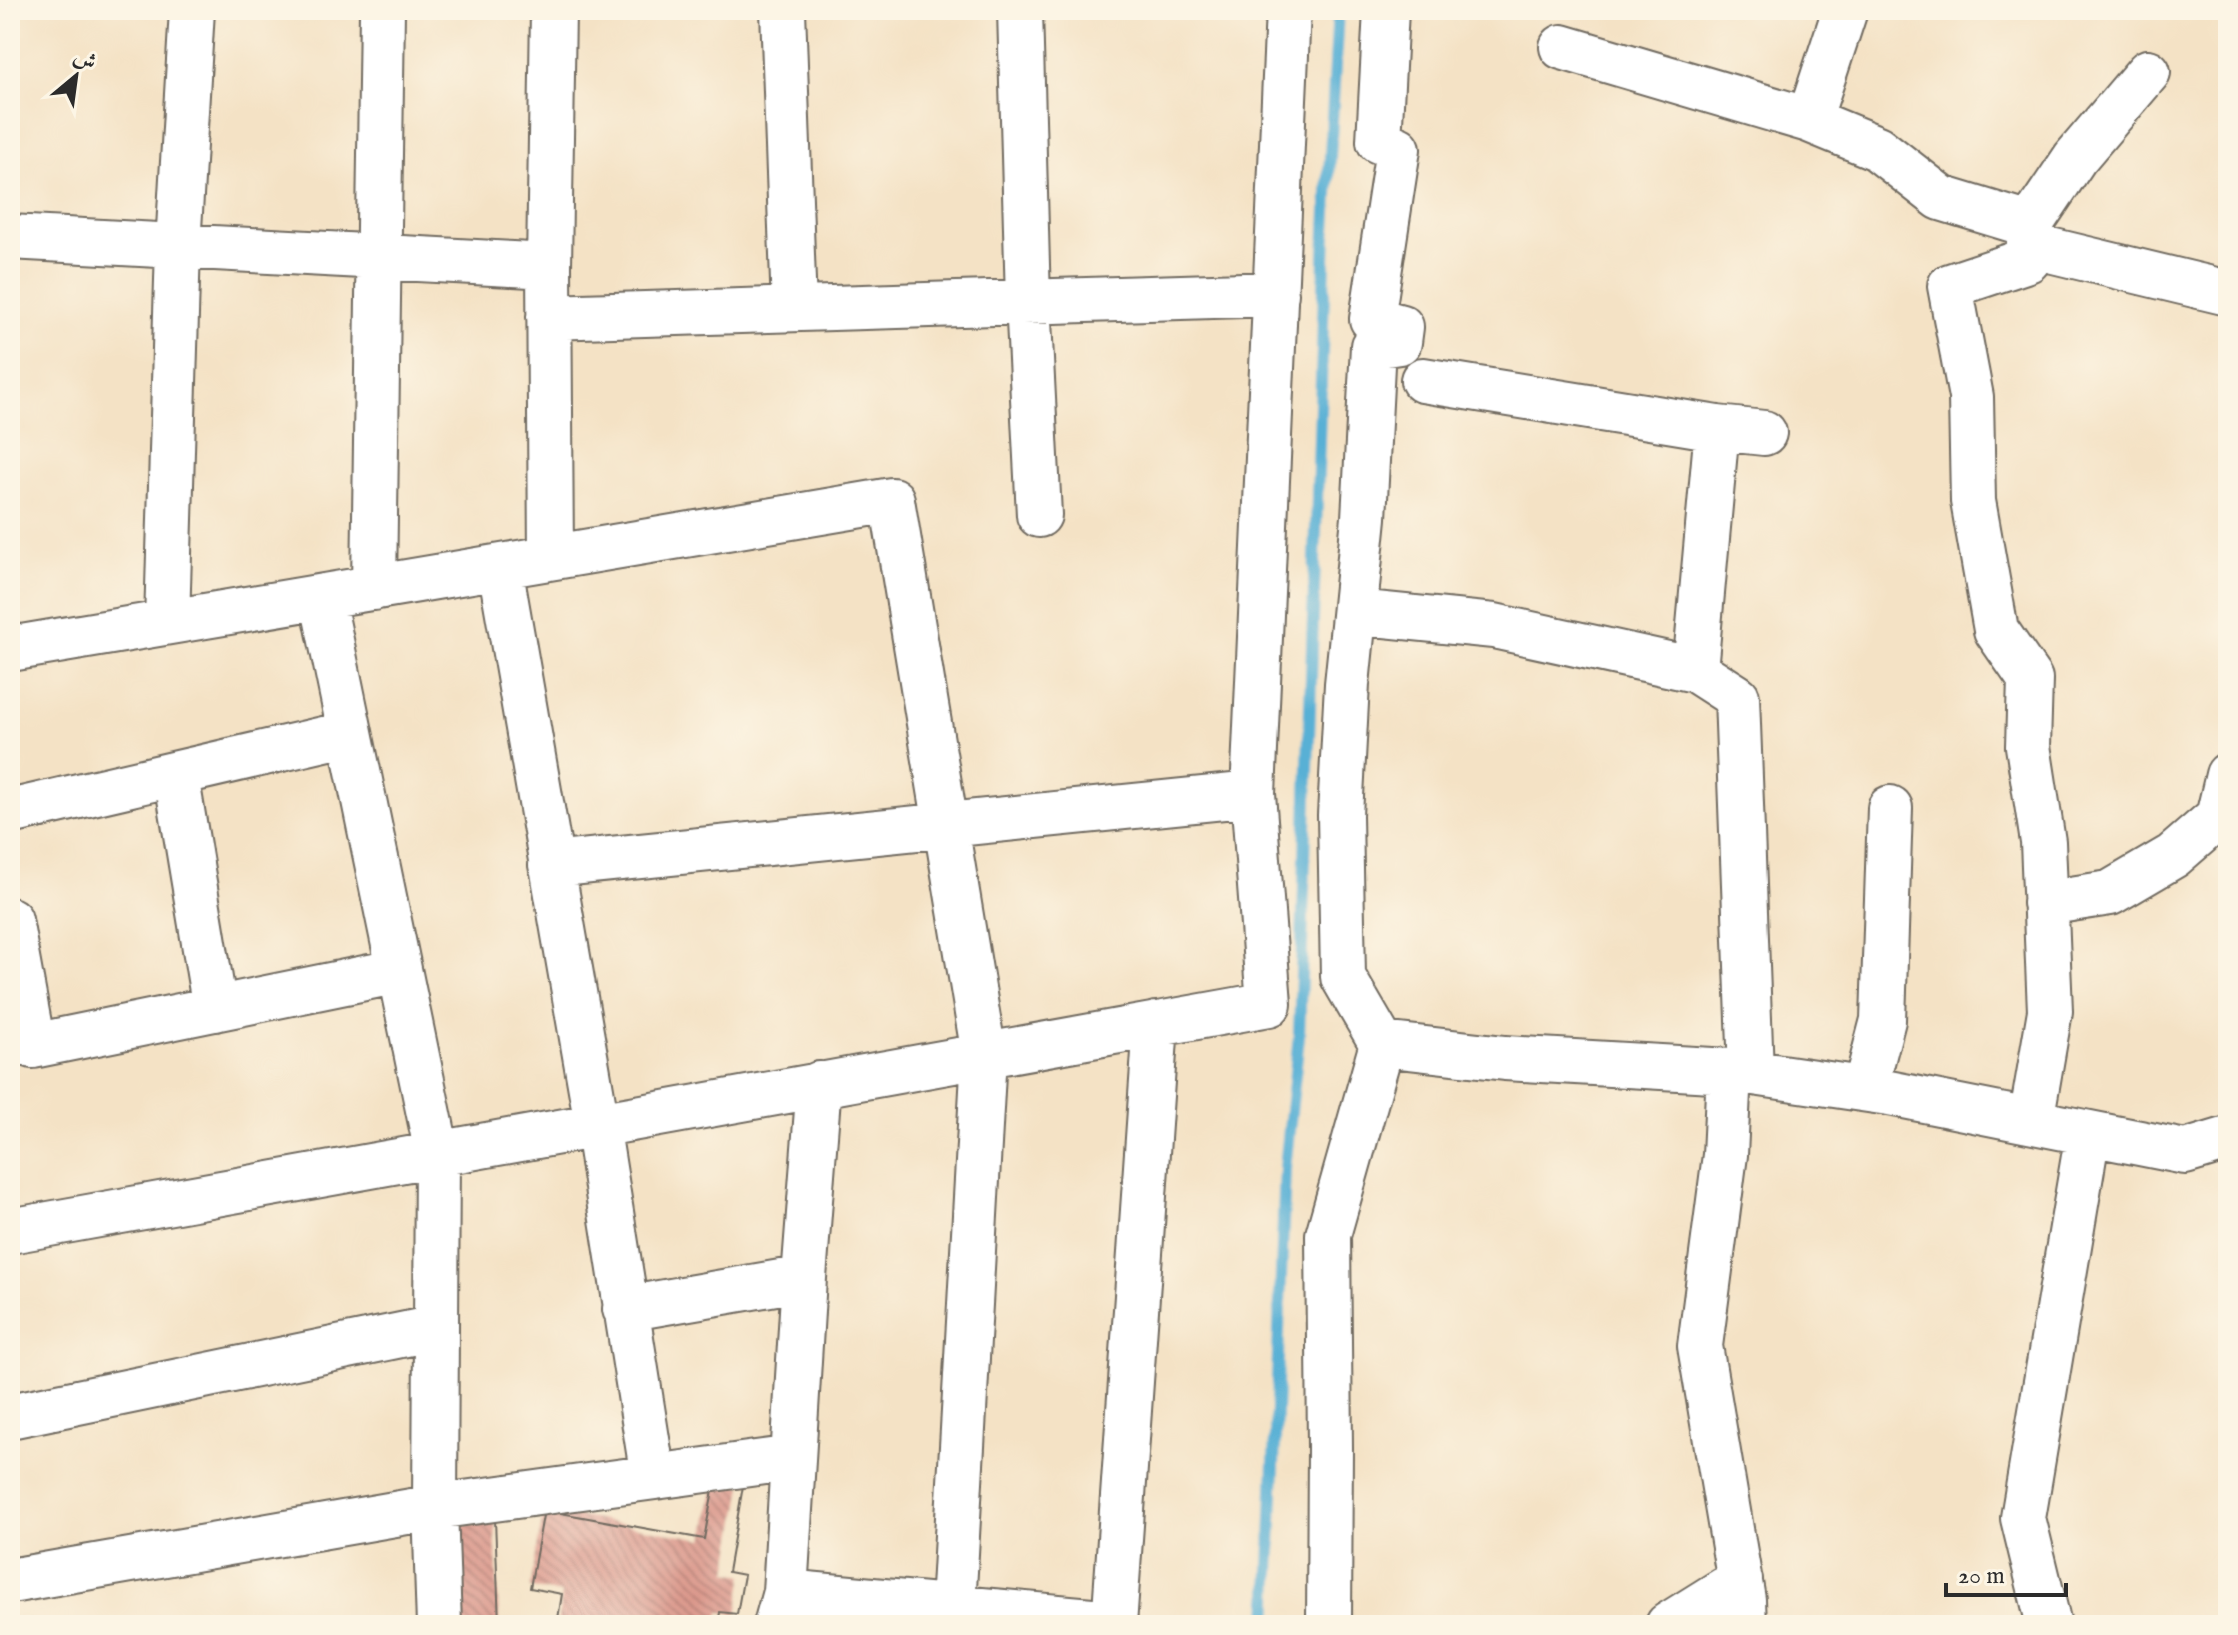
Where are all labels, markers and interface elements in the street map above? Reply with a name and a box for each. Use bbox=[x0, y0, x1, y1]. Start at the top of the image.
north arrow bbox=[36, 36, 116, 116]
text: ش bbox=[68, 43, 101, 78]
scale bar bbox=[1946, 1547, 2066, 1597]
text: 20 m bbox=[1958, 1561, 2005, 1592]

